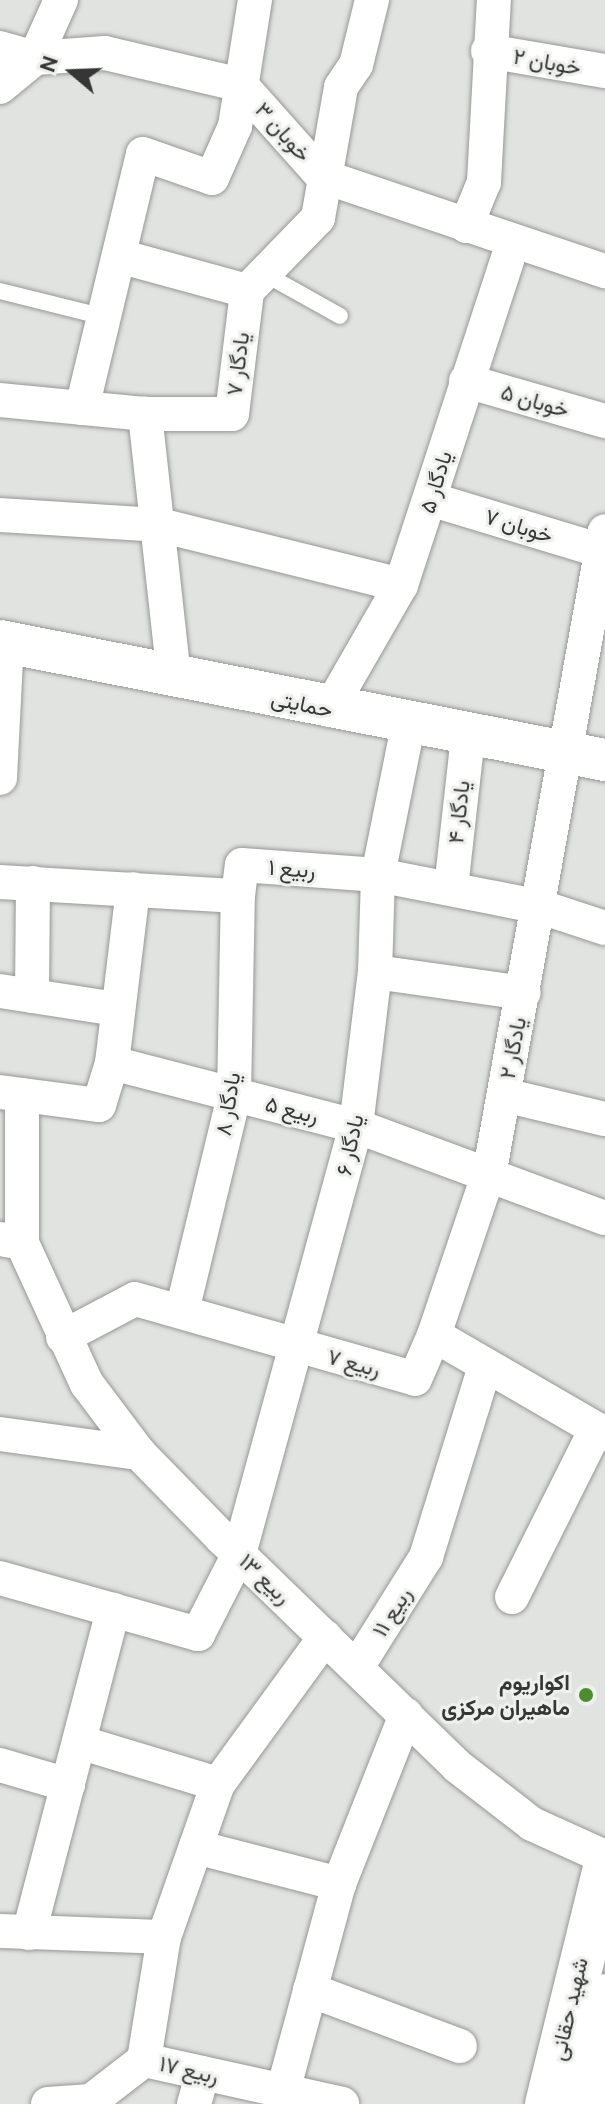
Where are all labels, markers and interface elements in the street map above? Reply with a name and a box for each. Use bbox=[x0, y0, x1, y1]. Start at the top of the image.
north arrow bbox=[32, 32, 112, 112]
street label: خوبان ۲ bbox=[511, 43, 583, 81]
text: N bbox=[34, 52, 64, 76]
street label: خوبان ۳ bbox=[249, 97, 317, 167]
street label: یادگار ۷ bbox=[221, 331, 255, 397]
street label: خوبان ۵ bbox=[498, 379, 572, 423]
street label: یادگار ۵ bbox=[414, 448, 458, 516]
street label: خوبان ۷ bbox=[482, 503, 556, 549]
street label: حمایتی bbox=[269, 685, 335, 723]
street label: یادگار ۴ bbox=[443, 779, 475, 845]
street label: ربیع ۱ bbox=[268, 854, 316, 884]
street label: یادگار ۲ bbox=[494, 1015, 532, 1081]
street label: یادگار ۸ bbox=[210, 1070, 246, 1138]
street label: ربیع ۵ bbox=[263, 1091, 321, 1129]
street label: یادگار ۶ bbox=[331, 1112, 369, 1178]
street label: ربیع ۷ bbox=[325, 1343, 383, 1383]
street label: ربیع ۱۳ bbox=[234, 1548, 296, 1610]
street label: ربیع ۱۱ bbox=[367, 1582, 417, 1642]
place label: اکواریوم ماهیران مرکزی bbox=[441, 1669, 570, 1720]
marker: اکواریوم ماهیران مرکزی bbox=[577, 1686, 595, 1704]
street label: شهید حقانی bbox=[544, 1955, 594, 2063]
street label: ربیع ۱۷ bbox=[157, 2050, 221, 2090]

